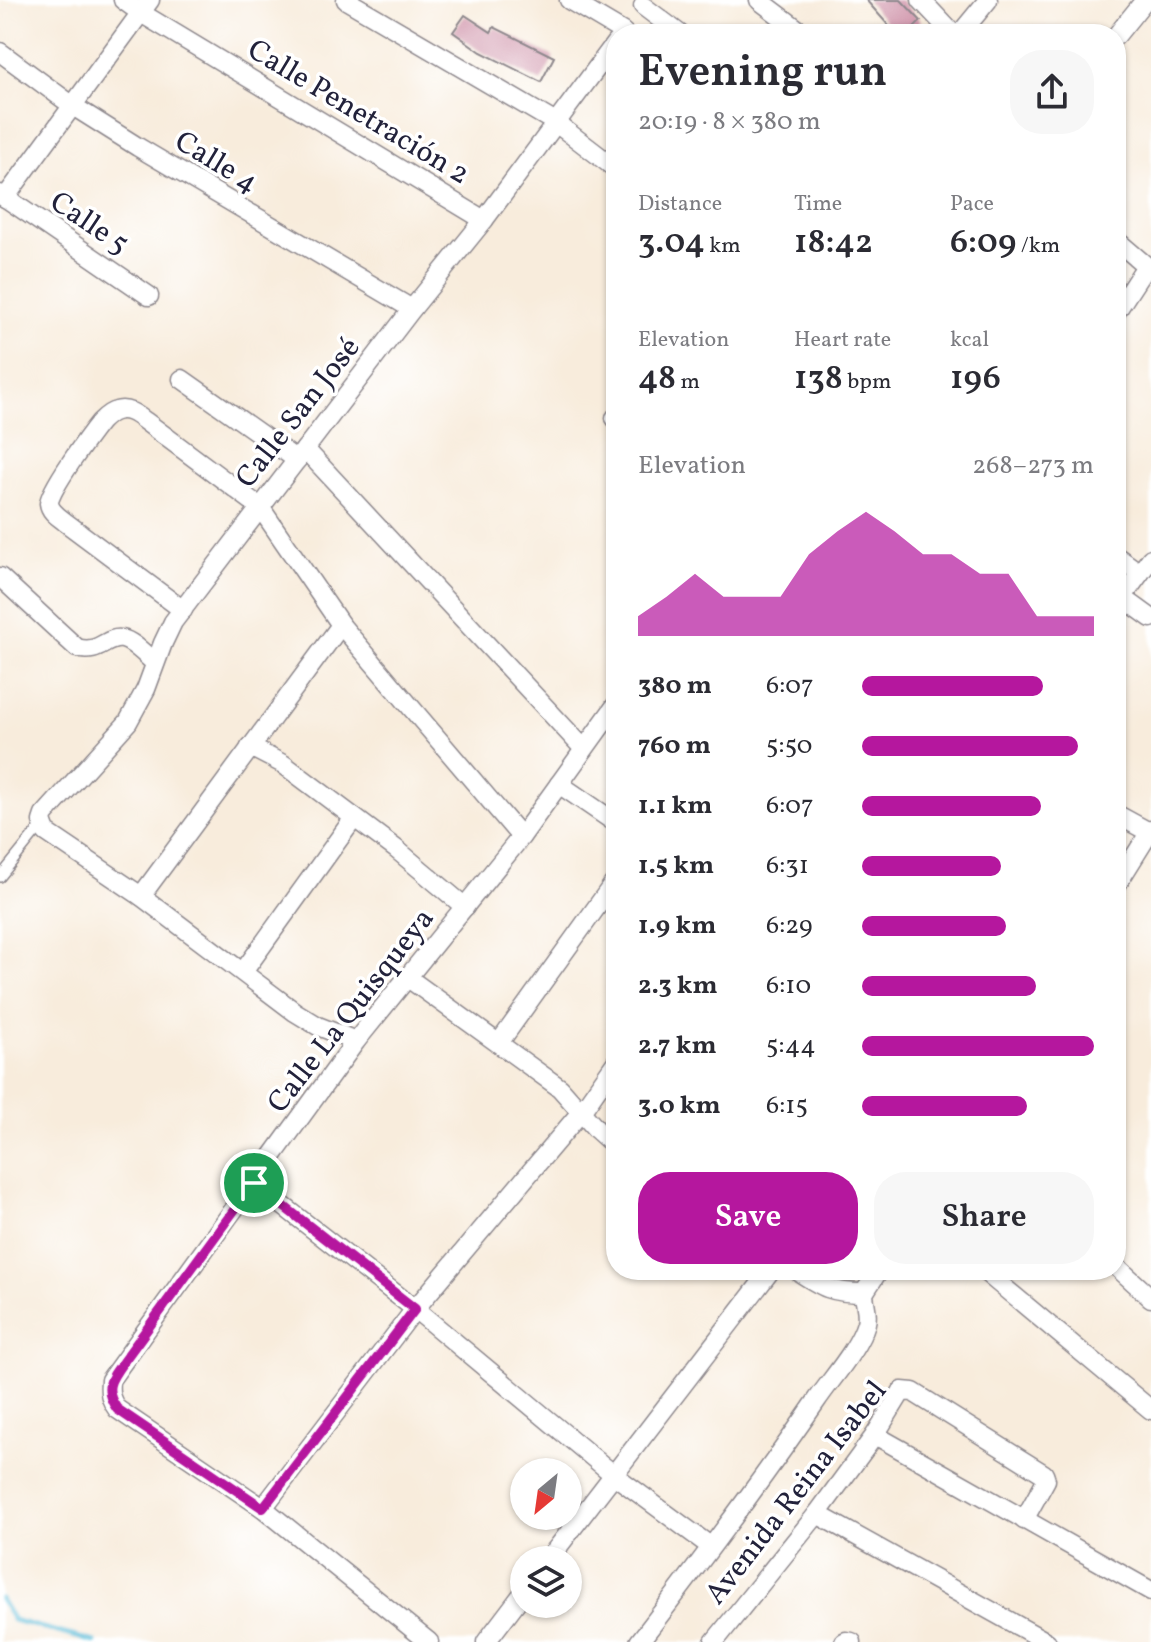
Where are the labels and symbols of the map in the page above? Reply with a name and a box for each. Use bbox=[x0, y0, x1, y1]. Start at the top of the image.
street label: Calle Penetración 2 bbox=[239, 30, 477, 196]
street label: Calle 4 bbox=[166, 121, 266, 204]
street label: Calle 5 bbox=[41, 182, 137, 265]
street label: Calle San José bbox=[226, 329, 371, 497]
street label: Calle La Quisqueya bbox=[258, 900, 445, 1122]
pin bbox=[220, 1149, 288, 1217]
street label: Avenida Reina Isabel bbox=[696, 1372, 897, 1614]
north arrow bbox=[510, 1458, 582, 1530]

